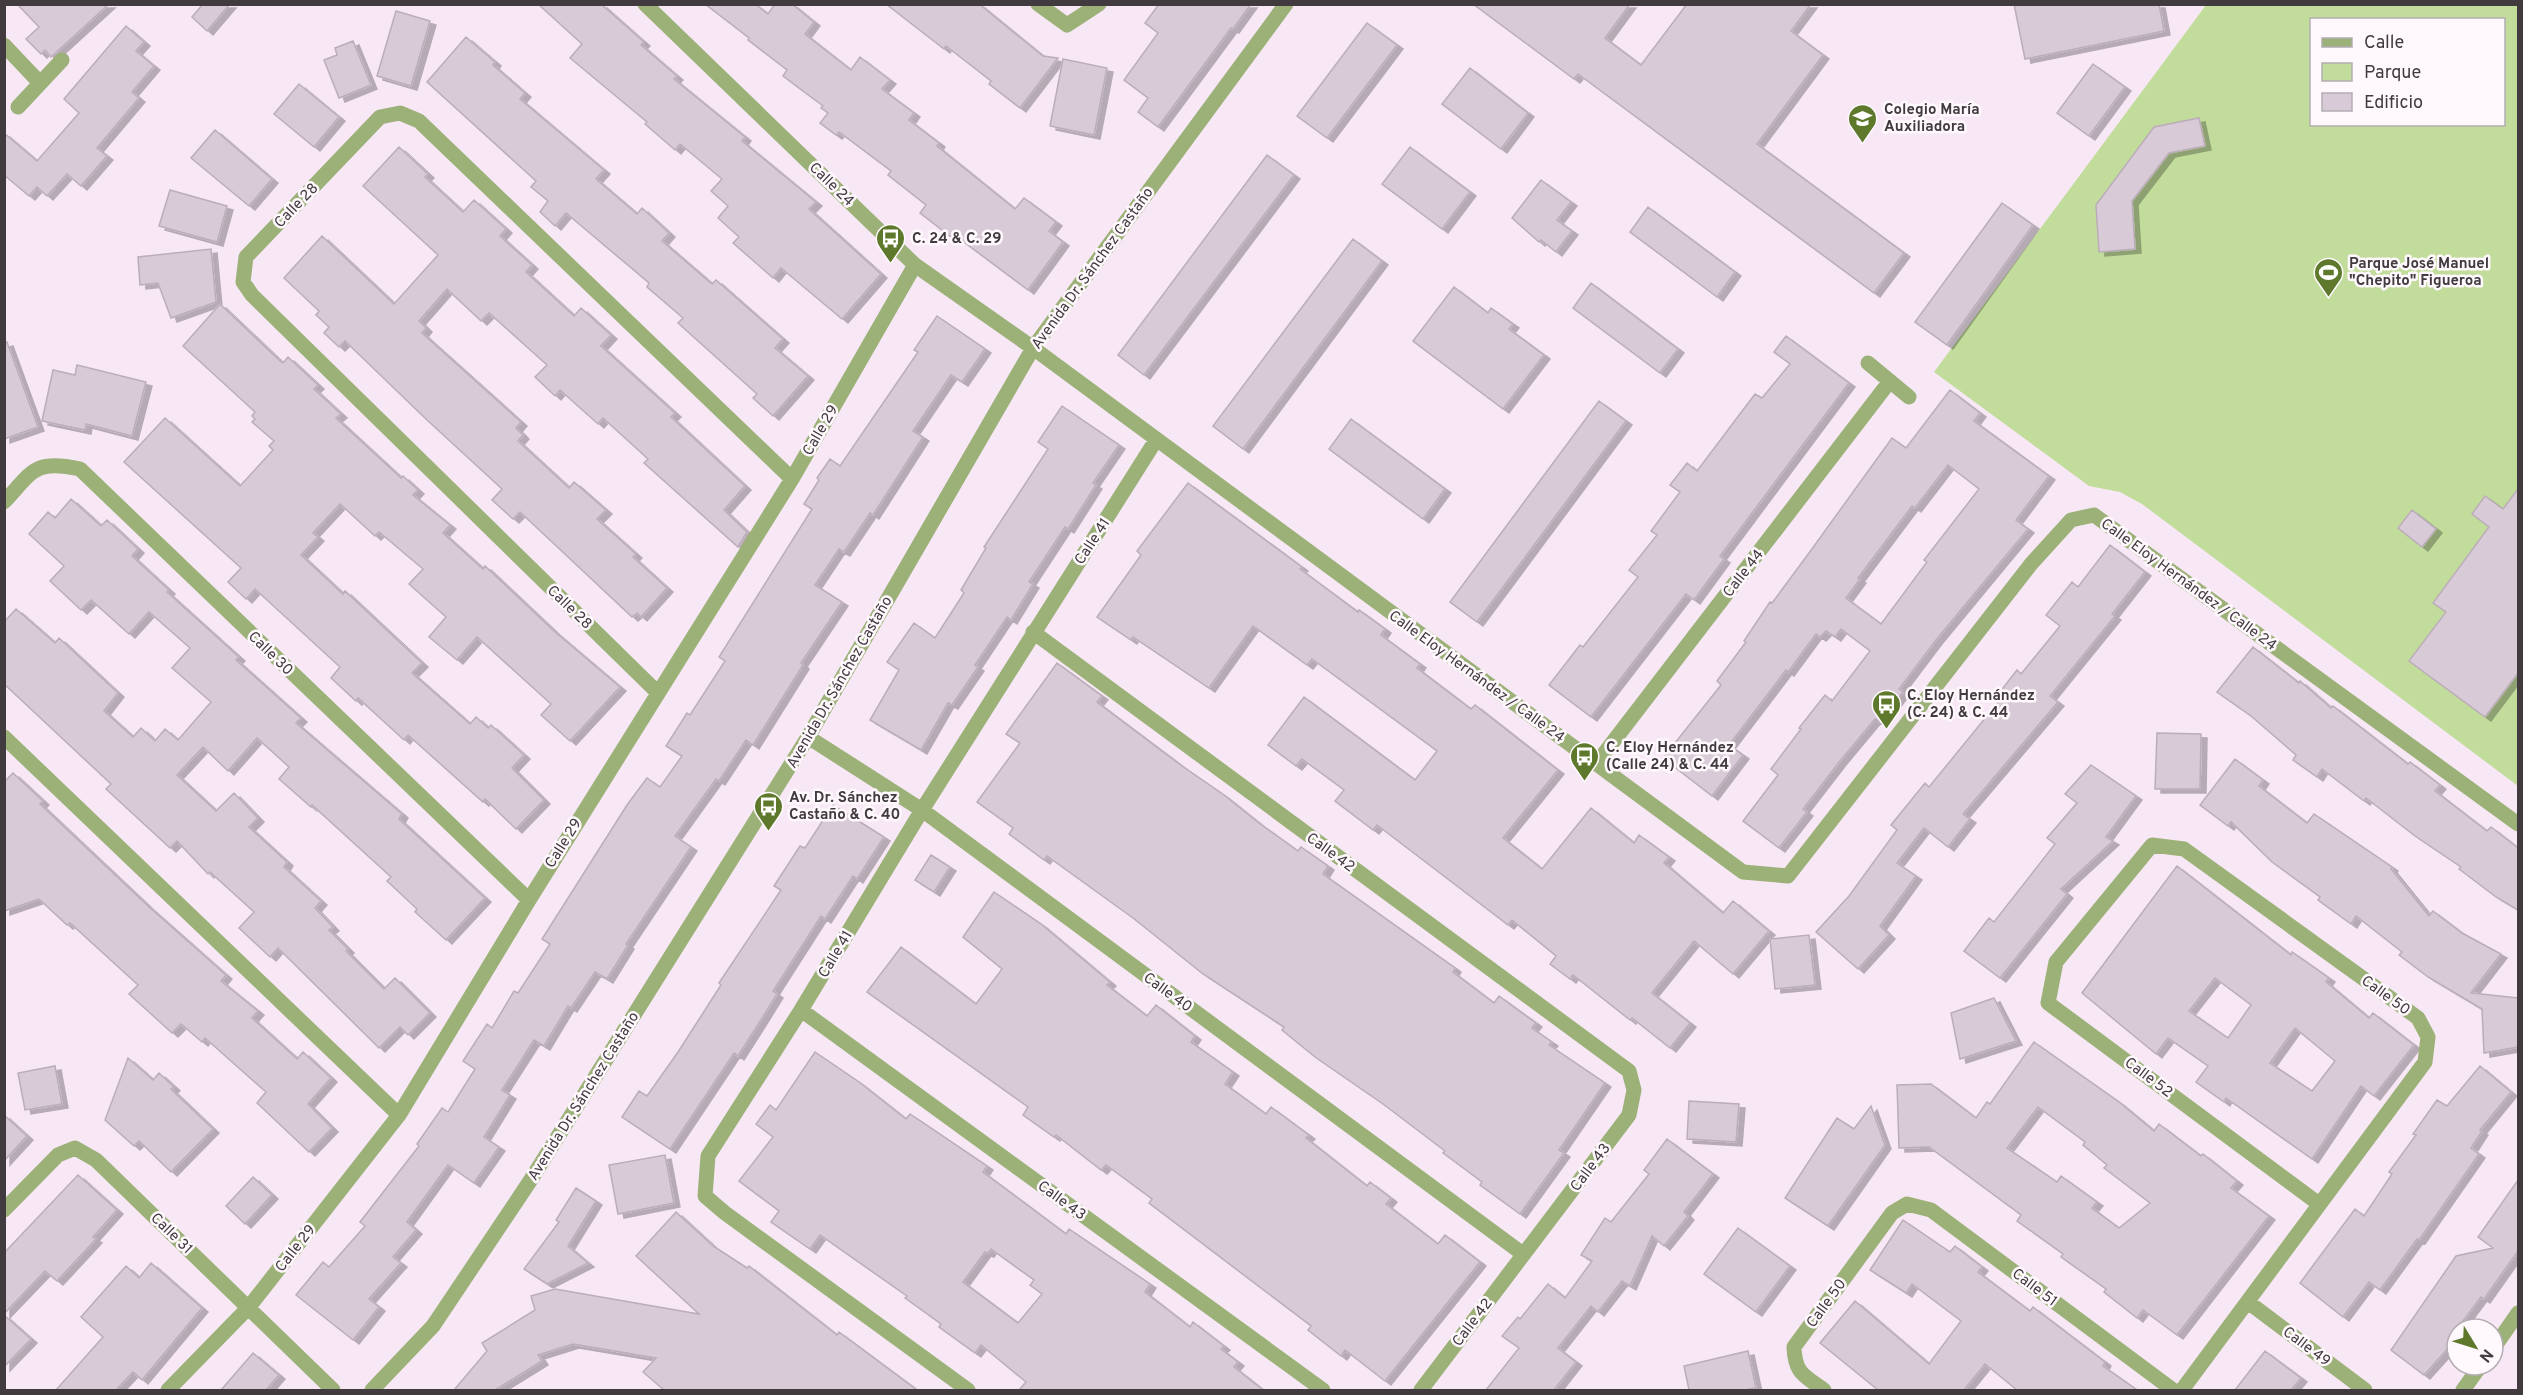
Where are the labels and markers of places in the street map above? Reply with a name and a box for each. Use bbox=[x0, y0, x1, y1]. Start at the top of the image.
place label: Colegio María Auxiliadora bbox=[1884, 101, 1980, 137]
school or university icon: Colegio María Auxiliadora bbox=[1847, 102, 1879, 144]
bus stop icon: C. 24 & C. 29 bbox=[875, 222, 907, 264]
place label: C. 24 & C. 29 bbox=[912, 230, 1001, 249]
place label: Parque José Manuel "Chepito" Figueroa bbox=[2349, 255, 2489, 291]
sports icon: Parque José Manuel "Chepito" Figueroa bbox=[2312, 256, 2344, 298]
place label: C. Eloy Hernández (C. 24) & C. 44 bbox=[1907, 687, 2035, 723]
bus stop icon: C. Eloy Hernández (C. 24) & C. 44 bbox=[1870, 688, 1902, 730]
place label: C. Eloy Hernández (Calle 24) & C. 44 bbox=[1606, 739, 1734, 775]
bus stop icon: C. Eloy Hernández (Calle 24) & C. 44 bbox=[1569, 740, 1601, 782]
place label: Av. Dr. Sánchez Castaño & C. 40 bbox=[789, 789, 900, 825]
bus stop icon: Av. Dr. Sánchez Castaño & C. 40 bbox=[752, 790, 784, 832]

